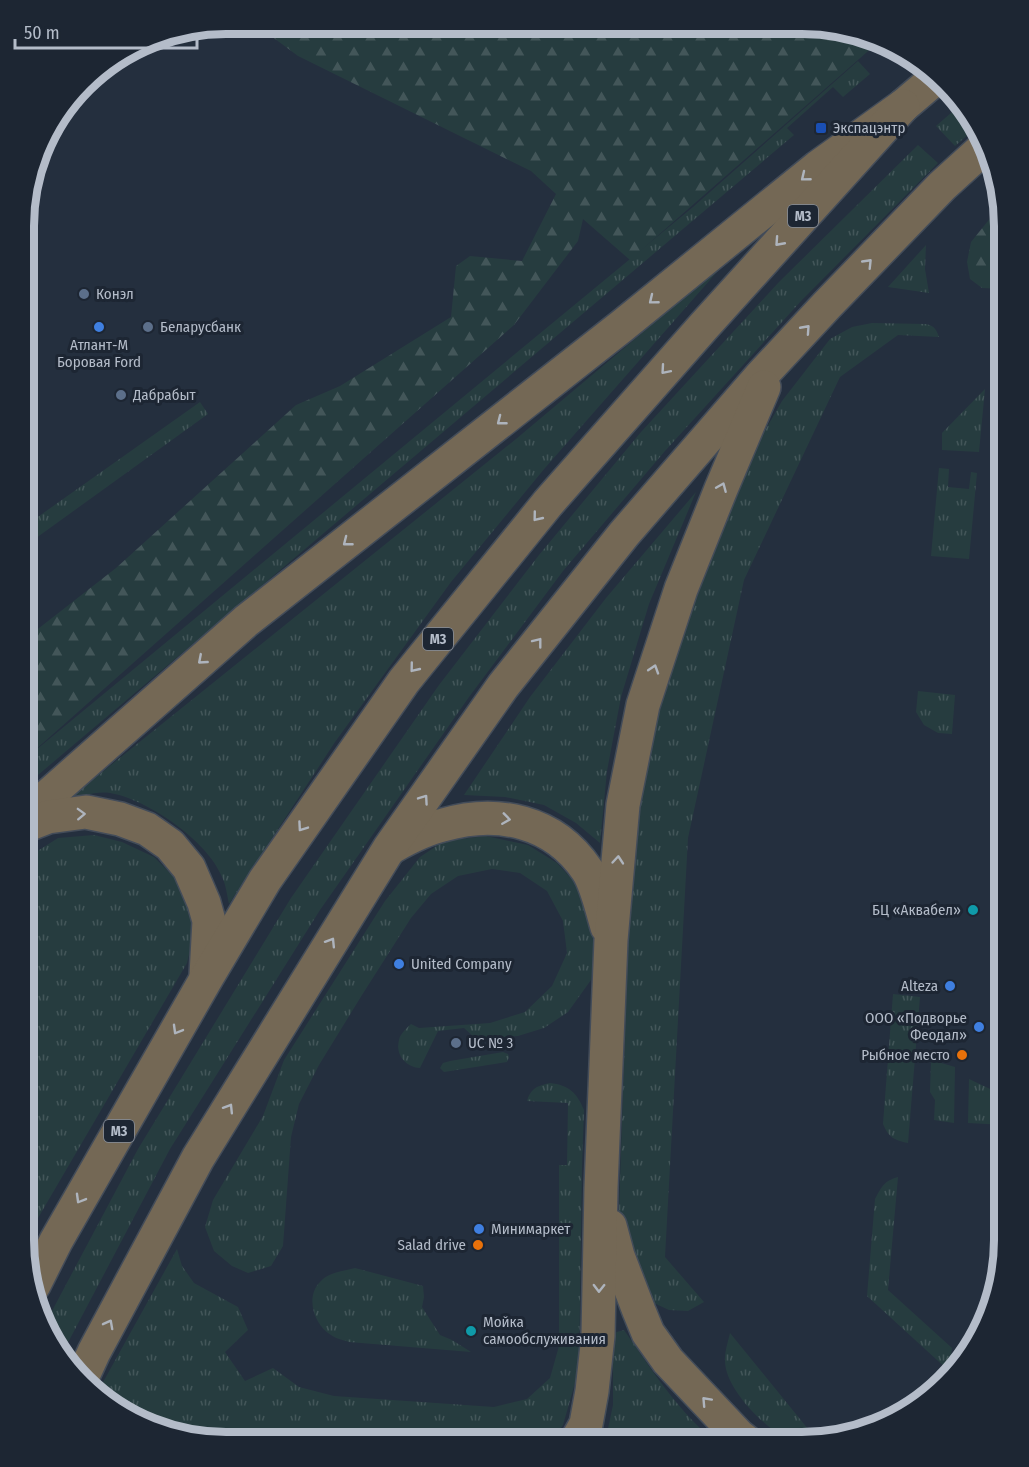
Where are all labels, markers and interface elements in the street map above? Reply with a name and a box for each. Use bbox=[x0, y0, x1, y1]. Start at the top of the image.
scale bar bbox=[15, 12, 196, 50]
text: 50 m bbox=[24, 22, 60, 44]
place label: Экспацэнтр bbox=[833, 119, 905, 137]
marker: Экспацэнтр bbox=[814, 121, 828, 135]
one-way arrow bbox=[801, 170, 812, 181]
road number: М3 bbox=[788, 205, 818, 227]
one-way arrow bbox=[775, 236, 786, 246]
one-way arrow bbox=[860, 260, 871, 271]
place label: Конэл bbox=[96, 285, 134, 303]
marker: Конэл bbox=[77, 287, 91, 301]
one-way arrow bbox=[649, 293, 660, 304]
place label: Беларусбанк bbox=[160, 318, 241, 336]
marker: Атлант-М Боровая Ford bbox=[92, 320, 106, 334]
marker: Беларусбанк bbox=[141, 320, 155, 334]
one-way arrow bbox=[798, 325, 809, 336]
place label: Атлант-М Боровая Ford bbox=[57, 336, 141, 371]
one-way arrow bbox=[661, 363, 672, 374]
place label: Дабрабыт bbox=[132, 386, 196, 404]
marker: Дабрабыт bbox=[114, 388, 128, 402]
one-way arrow bbox=[496, 414, 507, 425]
one-way arrow bbox=[715, 482, 727, 493]
one-way arrow bbox=[534, 510, 545, 521]
one-way arrow bbox=[343, 534, 354, 545]
road number: М3 bbox=[423, 628, 453, 650]
one-way arrow bbox=[531, 638, 542, 649]
one-way arrow bbox=[198, 653, 209, 664]
one-way arrow bbox=[411, 661, 422, 672]
one-way arrow bbox=[647, 664, 660, 675]
one-way arrow bbox=[417, 795, 428, 806]
one-way arrow bbox=[77, 807, 86, 820]
one-way arrow bbox=[502, 813, 511, 825]
one-way arrow bbox=[298, 821, 309, 832]
one-way arrow bbox=[611, 856, 624, 865]
place label: БЦ «Аквабел» bbox=[872, 901, 961, 919]
marker: БЦ «Аквабел» bbox=[966, 903, 980, 917]
one-way arrow bbox=[324, 938, 336, 948]
place label: United Company bbox=[411, 955, 512, 973]
marker: United Company bbox=[392, 957, 406, 971]
place label: Alteza bbox=[901, 977, 938, 995]
marker: Alteza bbox=[943, 979, 957, 993]
place label: ООО «Подворье Феодал» bbox=[865, 1009, 967, 1044]
marker: ООО «Подворье Феодал» bbox=[972, 1020, 986, 1034]
one-way arrow bbox=[173, 1024, 184, 1034]
place label: UC № 3 bbox=[468, 1034, 514, 1052]
marker: UC № 3 bbox=[449, 1036, 463, 1050]
place label: Рыбное место bbox=[861, 1046, 950, 1064]
marker: Рыбное место bbox=[955, 1048, 969, 1062]
one-way arrow bbox=[221, 1104, 233, 1114]
road number: М3 bbox=[104, 1120, 134, 1142]
one-way arrow bbox=[76, 1193, 87, 1203]
place label: Минимаркет bbox=[491, 1220, 571, 1238]
marker: Минимаркет bbox=[472, 1222, 486, 1236]
place label: Salad drive bbox=[397, 1236, 466, 1254]
marker: Salad drive bbox=[471, 1238, 485, 1252]
one-way arrow bbox=[593, 1284, 605, 1293]
place label: Мойка самообслуживания bbox=[483, 1313, 606, 1348]
one-way arrow bbox=[102, 1320, 113, 1330]
marker: Мойка самообслуживания bbox=[464, 1324, 478, 1338]
one-way arrow bbox=[703, 1398, 714, 1409]

